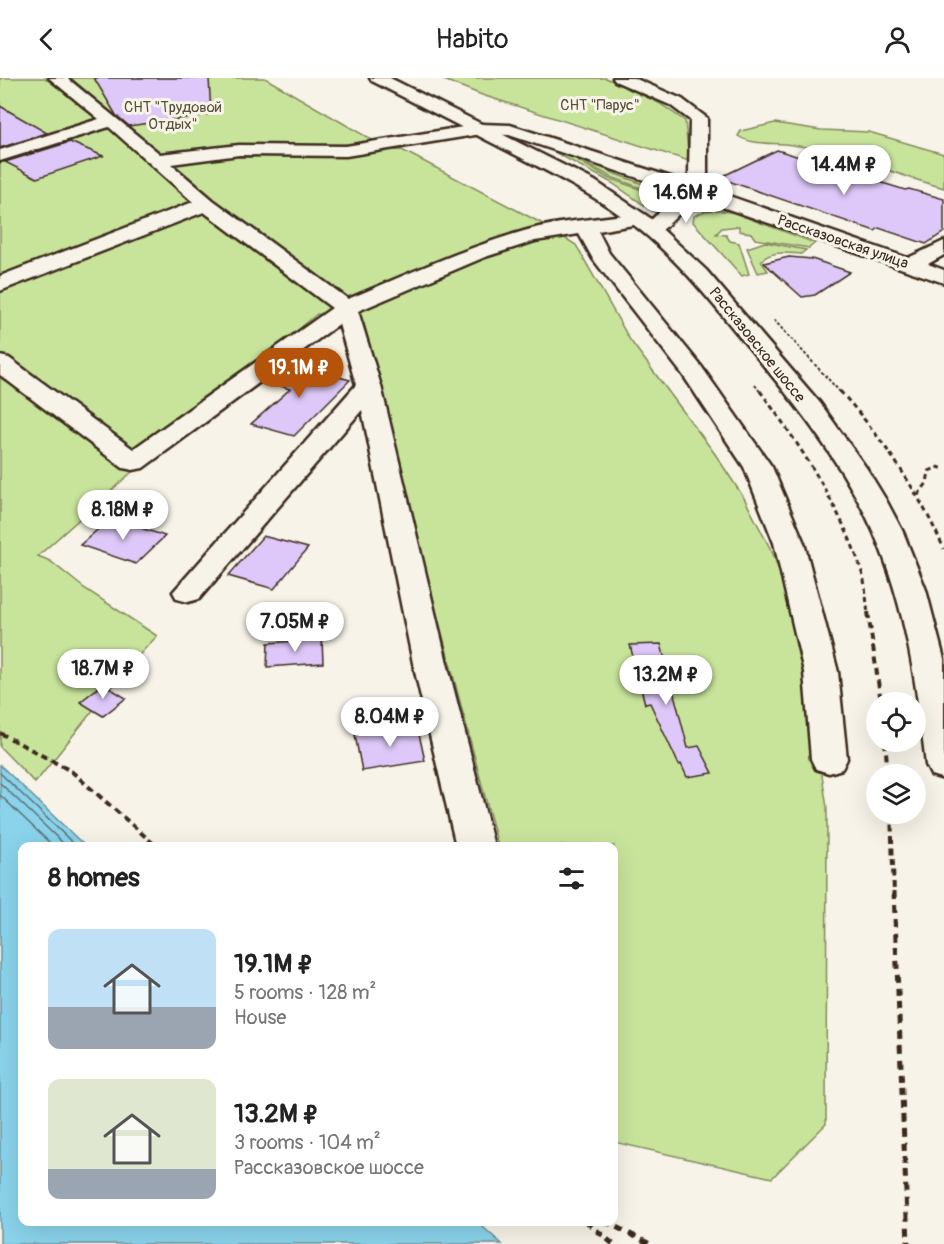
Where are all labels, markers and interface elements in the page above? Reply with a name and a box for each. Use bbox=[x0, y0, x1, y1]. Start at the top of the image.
icon: back bbox=[30, 23, 63, 56]
text: Habito bbox=[435, 23, 509, 56]
icon: person bbox=[881, 23, 914, 56]
park label: СНТ "Парус" bbox=[560, 96, 640, 115]
park label: СНТ "Трудовой Отдых" bbox=[124, 98, 222, 134]
pin: 14.4M ₽ bbox=[789, 145, 899, 196]
text: 14.4M ₽ bbox=[811, 152, 877, 177]
pin: 14.6M ₽ bbox=[631, 173, 741, 224]
text: 14.6M ₽ bbox=[653, 180, 719, 205]
street label: Рассказовская улица bbox=[775, 211, 911, 273]
street label: Рассказовское шоссе bbox=[705, 284, 810, 407]
pin: 19.1M ₽ bbox=[244, 348, 354, 399]
text: 19.1M ₽ bbox=[268, 355, 330, 380]
pin: 8.18M ₽ bbox=[68, 490, 178, 541]
text: 8.18M ₽ bbox=[91, 497, 155, 522]
pin: 7.05M ₽ bbox=[240, 602, 350, 653]
text: 7.05M ₽ bbox=[260, 609, 330, 634]
pin: 18.7M ₽ bbox=[48, 649, 158, 700]
pin: 13.2M ₽ bbox=[611, 655, 721, 706]
text: 18.7M ₽ bbox=[71, 656, 135, 681]
text: 13.2M ₽ bbox=[633, 662, 699, 687]
map controls bbox=[866, 692, 926, 824]
button: locate bbox=[866, 692, 926, 752]
pin: 8.04M ₽ bbox=[335, 697, 445, 748]
text: 8.04M ₽ bbox=[355, 704, 425, 729]
button: layers bbox=[866, 764, 926, 824]
text: 8 homes bbox=[48, 862, 140, 894]
icon: filters bbox=[555, 862, 588, 895]
text: 19.1M ₽ bbox=[234, 948, 313, 980]
icon: home bbox=[96, 953, 168, 1025]
text: 5 rooms · 128 m² bbox=[234, 980, 376, 1005]
text: House bbox=[234, 1005, 286, 1030]
text: 13.2M ₽ bbox=[234, 1098, 319, 1130]
icon: home bbox=[96, 1103, 168, 1175]
text: 3 rooms · 104 m² bbox=[234, 1130, 381, 1155]
text: Рассказовское шоссе bbox=[234, 1155, 424, 1180]

